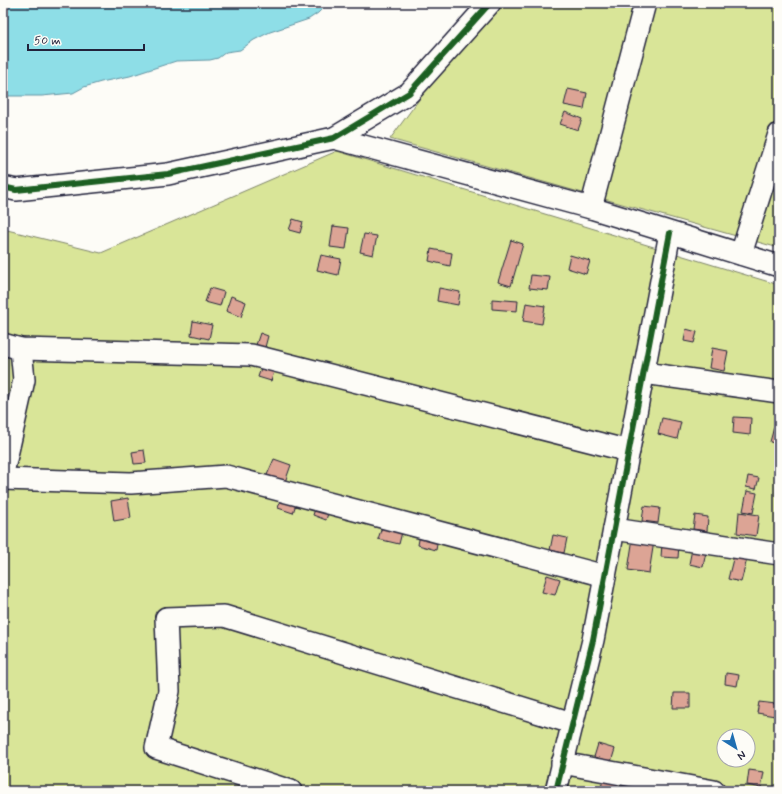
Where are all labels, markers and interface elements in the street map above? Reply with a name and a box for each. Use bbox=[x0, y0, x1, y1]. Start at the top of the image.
scale bar bbox=[28, 26, 144, 52]
text: 50 m bbox=[34, 33, 61, 49]
north arrow bbox=[716, 728, 756, 768]
text: N bbox=[734, 747, 749, 763]

